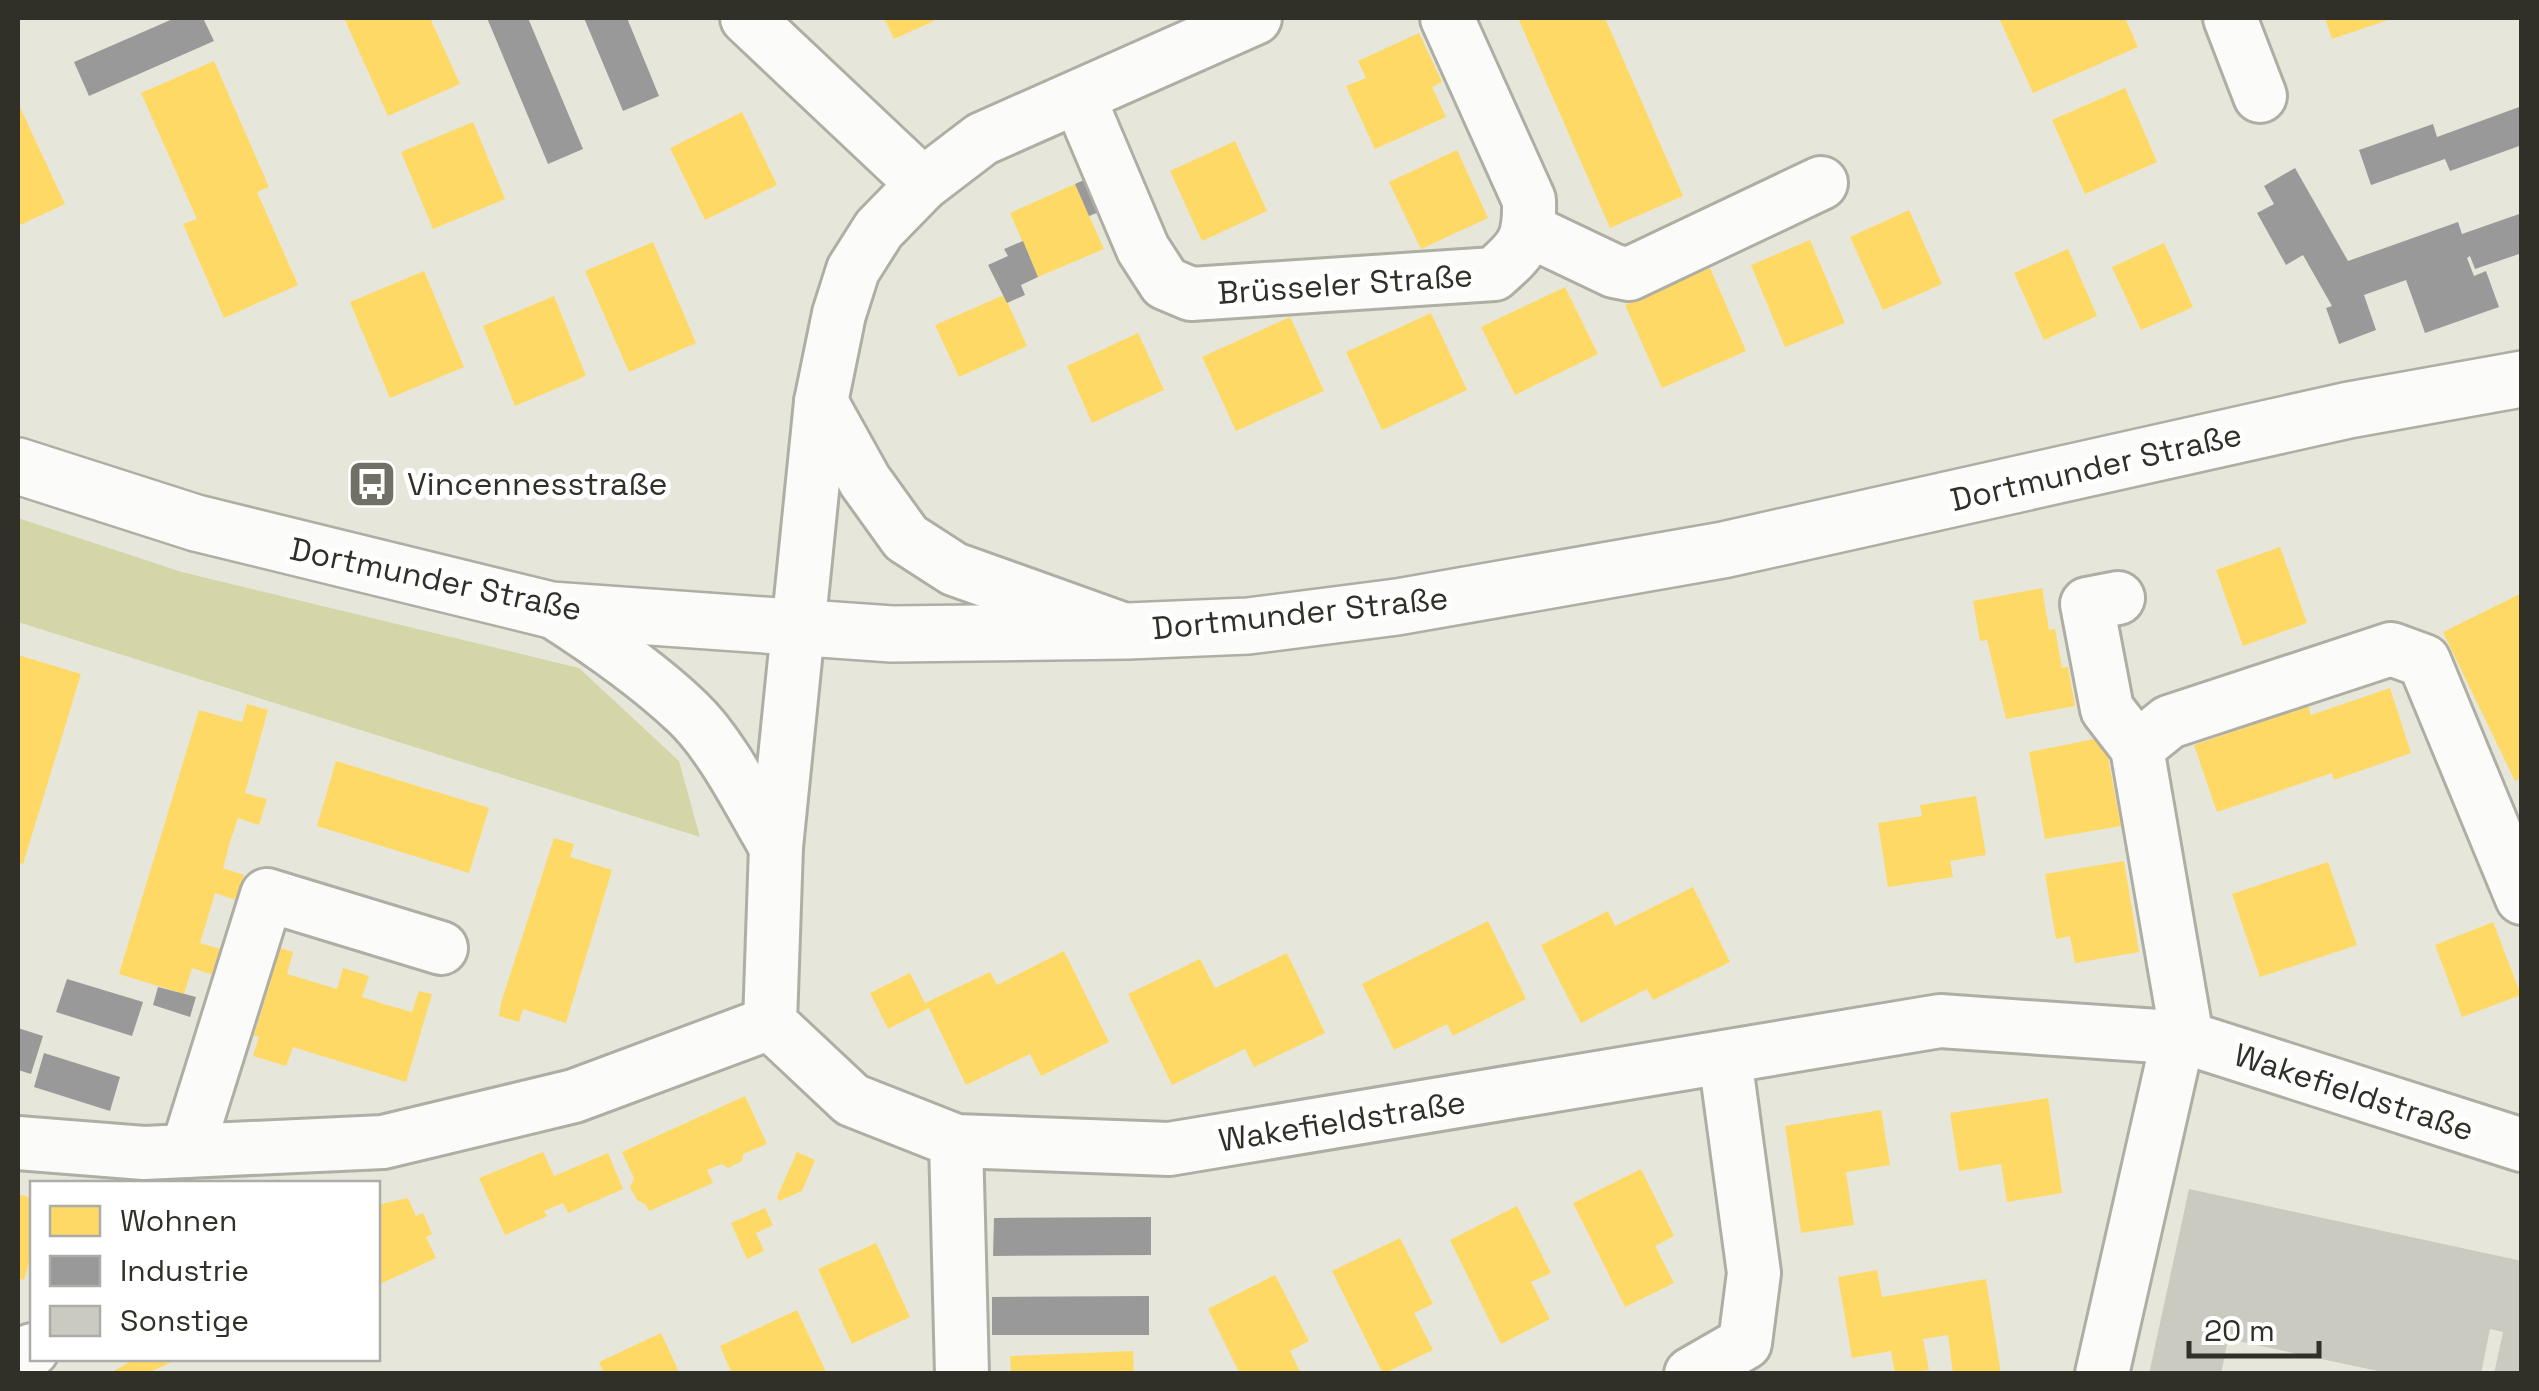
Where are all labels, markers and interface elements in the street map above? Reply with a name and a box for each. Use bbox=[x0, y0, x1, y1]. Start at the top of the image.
street label: Brüsseler Straße bbox=[1216, 255, 1474, 313]
street label: Dortmunder Straße bbox=[1947, 414, 2245, 520]
bus stop icon: Vincennesstraße bbox=[346, 458, 398, 510]
place label: Vincennesstraße bbox=[407, 464, 668, 504]
street label: Dortmunder Straße bbox=[286, 529, 586, 629]
street label: Dortmunder Straße bbox=[1150, 578, 1450, 648]
street label: Wakefieldstraße bbox=[2229, 1034, 2479, 1150]
street label: Wakefieldstraße bbox=[1216, 1082, 1468, 1160]
legend bbox=[30, 1181, 380, 1361]
text: Wohnen bbox=[120, 1201, 237, 1240]
text: Industrie bbox=[120, 1251, 249, 1290]
scale bar bbox=[2189, 1296, 2319, 1358]
text: Sonstige bbox=[120, 1301, 249, 1340]
text: 20 m bbox=[2204, 1311, 2275, 1350]

